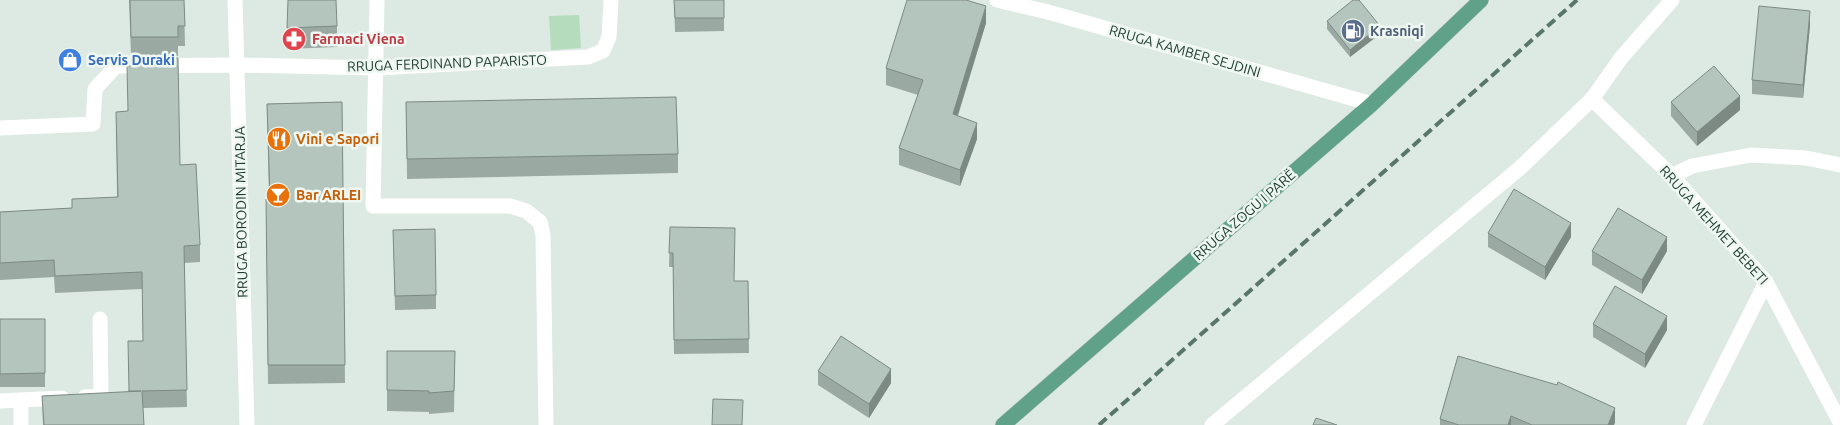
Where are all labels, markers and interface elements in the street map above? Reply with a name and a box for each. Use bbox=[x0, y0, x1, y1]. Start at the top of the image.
fuel station icon: Krasniqi bbox=[1340, 18, 1366, 44]
street label: RRUGA KAMBER SEJDINI bbox=[1107, 22, 1263, 80]
place label: Krasniqi bbox=[1370, 23, 1424, 39]
pharmacy icon: Farmaci Viena bbox=[281, 26, 307, 52]
place label: Farmaci Viena bbox=[312, 31, 405, 47]
shop icon: Servis Duraki bbox=[57, 47, 83, 73]
place label: Servis Duraki bbox=[88, 52, 175, 68]
street label: RRUGA FERDINAND PAPARISTO bbox=[347, 52, 547, 74]
street label: RRUGA BORODIN MITARJA bbox=[232, 126, 250, 298]
restaurant icon: Vini e Sapori bbox=[266, 126, 292, 152]
place label: Vini e Sapori bbox=[296, 131, 379, 147]
street label: RRUGA MEHMET BEBETI bbox=[1656, 162, 1772, 288]
street label: RRUGA ZOGU I PARË bbox=[1190, 166, 1298, 264]
bar icon: Bar ARLEI bbox=[265, 182, 291, 208]
place label: Bar ARLEI bbox=[296, 187, 361, 203]

